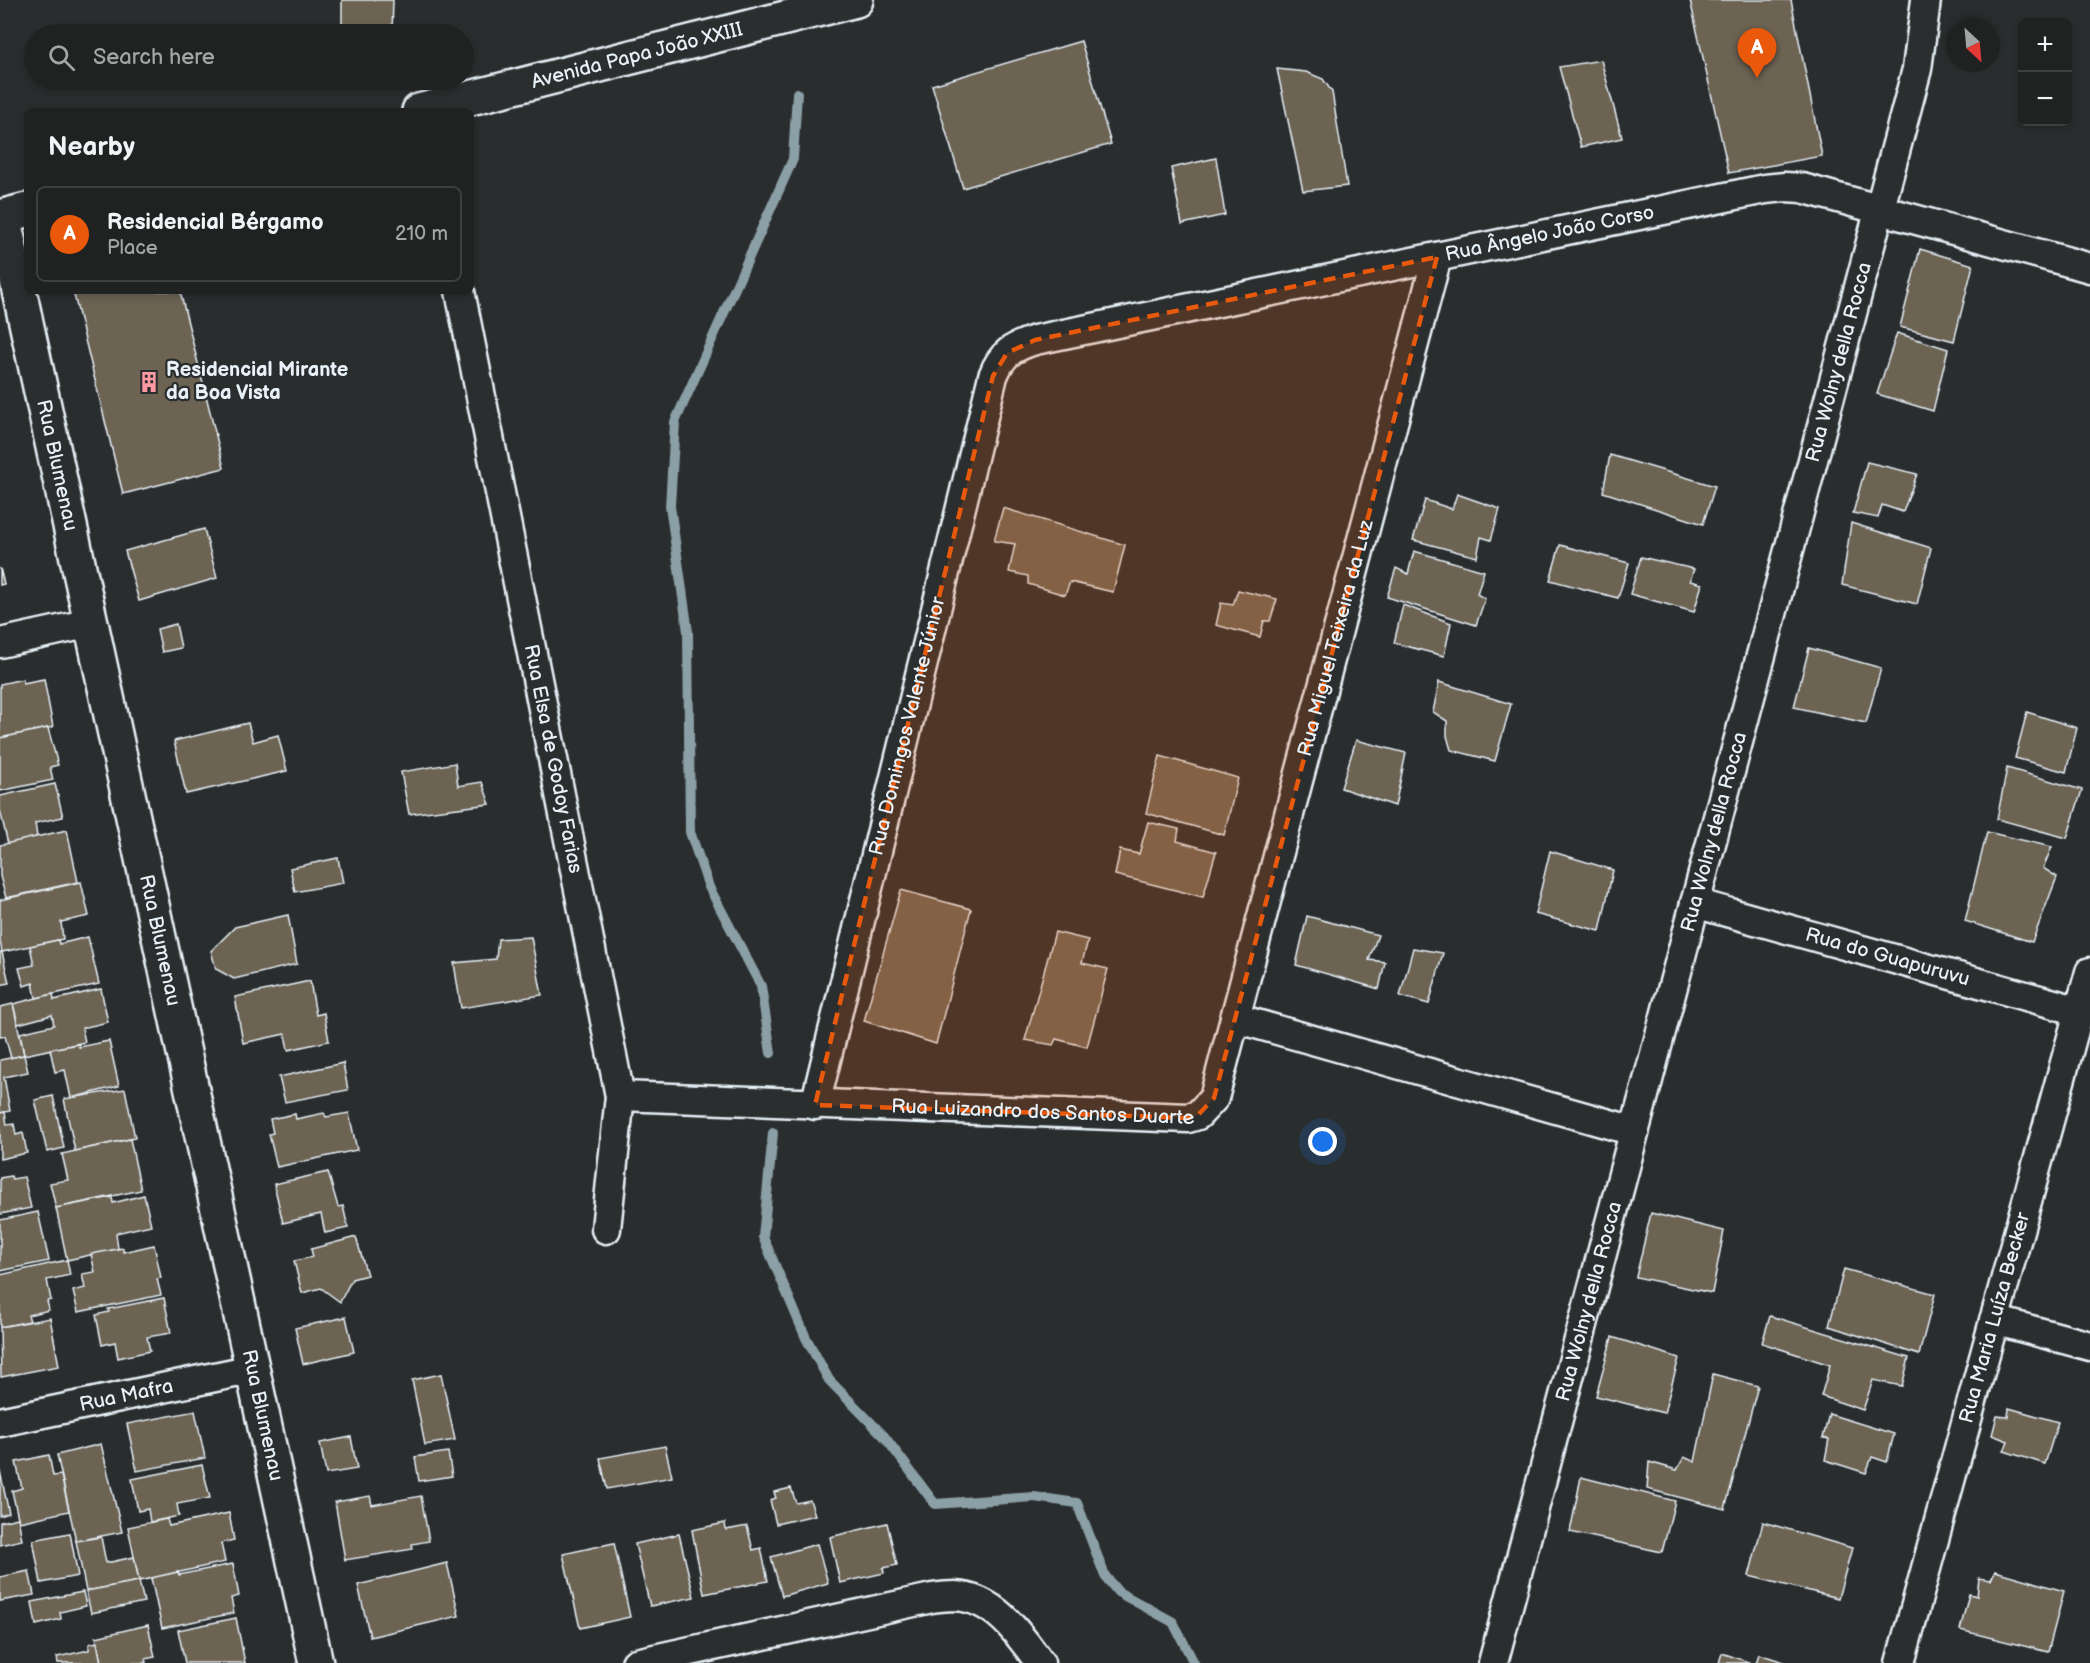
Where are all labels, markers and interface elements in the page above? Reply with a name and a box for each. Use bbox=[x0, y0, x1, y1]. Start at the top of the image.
street label: Avenida Papa João XXIII bbox=[529, 17, 745, 94]
north arrow bbox=[1946, 18, 2000, 72]
map controls bbox=[2018, 18, 2072, 126]
button: + bbox=[2018, 18, 2072, 72]
search box bbox=[24, 24, 474, 90]
pin: A bbox=[1738, 28, 1776, 78]
icon: search bbox=[45, 41, 78, 74]
text: Search here bbox=[93, 44, 215, 71]
button: − bbox=[2018, 72, 2072, 126]
text: Nearby bbox=[48, 132, 135, 163]
street label: Rua Ângelo João Corso bbox=[1443, 200, 1656, 267]
text: Residencial Bérgamo bbox=[107, 209, 323, 236]
text: A bbox=[63, 222, 76, 246]
text: 210 m bbox=[395, 222, 448, 246]
text: Place bbox=[107, 236, 158, 260]
street label: Rua Wolny della Rocca bbox=[1801, 260, 1877, 465]
place label: Residencial Mirante da Boa Vista bbox=[166, 358, 348, 405]
building icon: Residencial Mirante da Boa Vista bbox=[137, 370, 161, 394]
street label: Rua Blumenau bbox=[31, 397, 83, 533]
street label: Rua Miguel Teixeira da Luz bbox=[1293, 517, 1379, 759]
street label: Rua Domingos Valente Júnior bbox=[864, 594, 951, 858]
street label: Rua Elsa de Godoy Farias bbox=[519, 642, 587, 876]
street label: Rua Wolny della Rocca bbox=[1676, 729, 1752, 934]
street label: Rua Blumenau bbox=[134, 872, 186, 1008]
street label: Rua do Guapuruvu bbox=[1803, 923, 1972, 992]
street label: Rua Luizandro dos Santos Duarte bbox=[891, 1095, 1197, 1131]
your location bbox=[1308, 1127, 1337, 1156]
street label: Rua Wolny della Rocca bbox=[1551, 1199, 1627, 1404]
street label: Rua Maria Luíza Becker bbox=[1954, 1209, 2036, 1426]
street label: Rua Blumenau bbox=[237, 1347, 288, 1483]
street label: Rua Mafra bbox=[77, 1374, 175, 1417]

